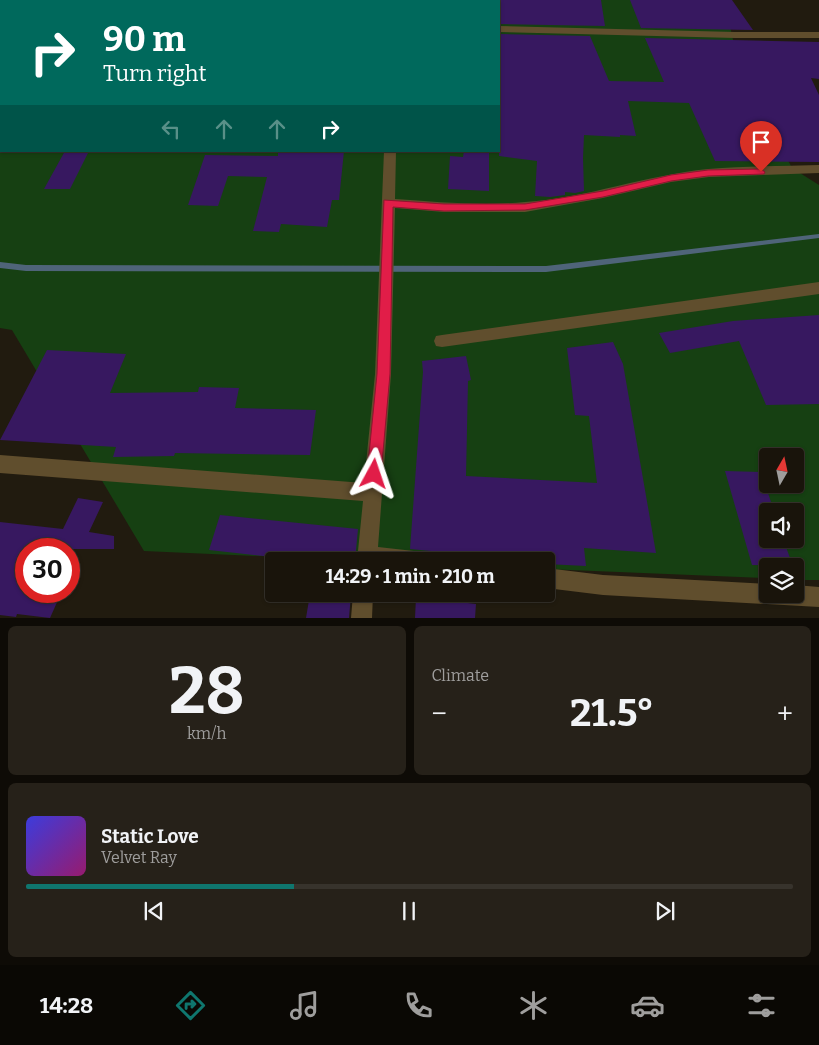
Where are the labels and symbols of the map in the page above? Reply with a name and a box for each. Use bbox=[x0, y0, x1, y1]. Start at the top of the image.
pin bbox=[740, 121, 782, 172]
position arrow bbox=[347, 447, 399, 499]
north arrow bbox=[759, 448, 804, 492]
speed limit sign: 30 bbox=[15, 538, 80, 603]

